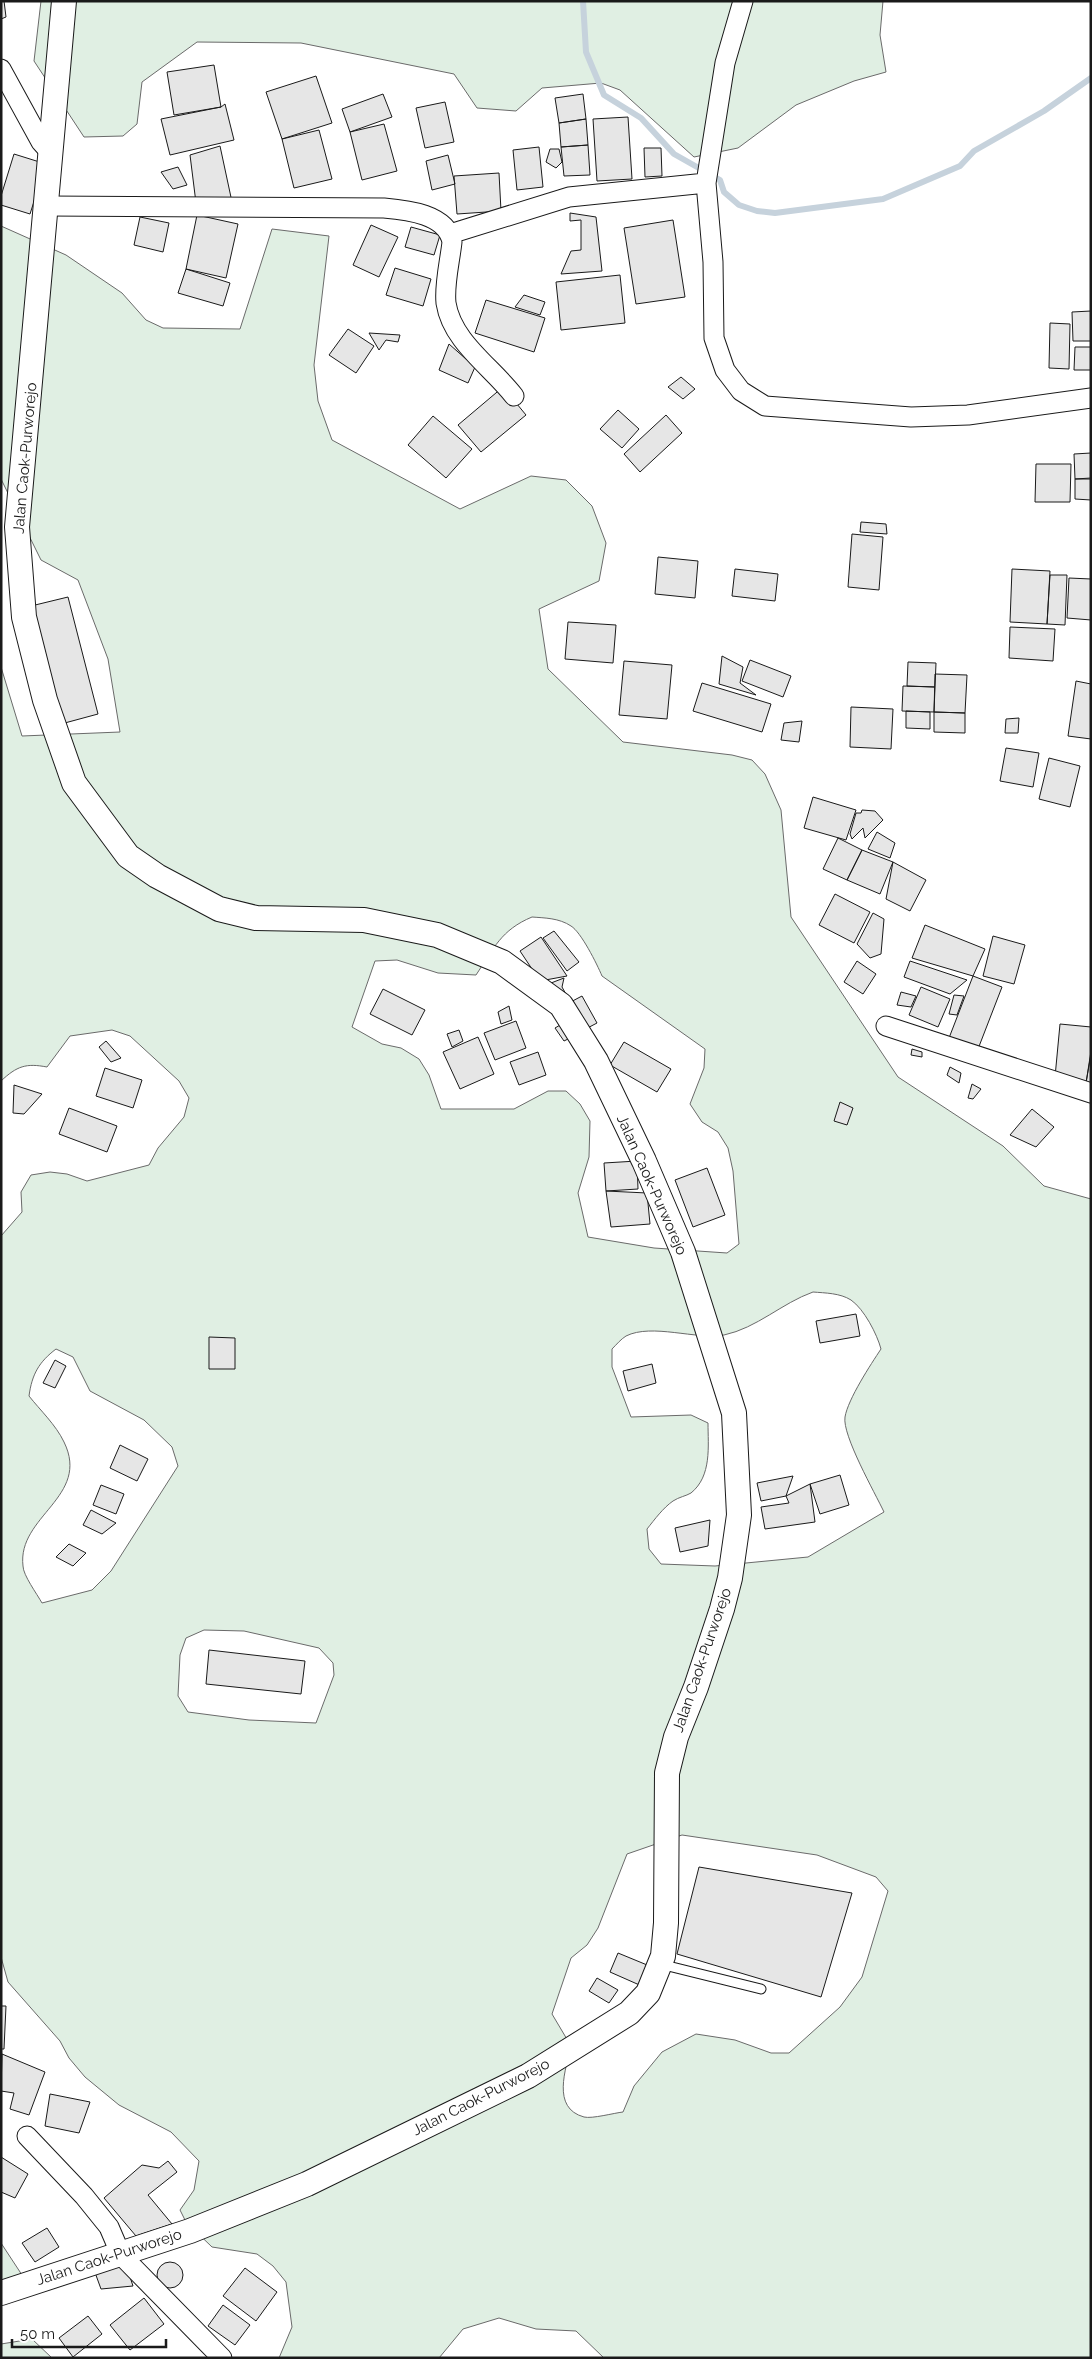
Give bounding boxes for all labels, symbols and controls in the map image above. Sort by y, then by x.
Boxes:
street label: Jalan Caok-Purworejo [9,382,41,534]
street label: Jalan Caok-Purworejo [613,1112,691,1258]
street label: Jalan Caok-Purworejo [669,1585,735,1735]
street label: Jalan Caok-Purworejo [409,2055,553,2139]
street label: Jalan Caok-Purworejo [34,2225,184,2289]
scale bar [12,2316,166,2348]
text: 50 m [20,2325,55,2343]

